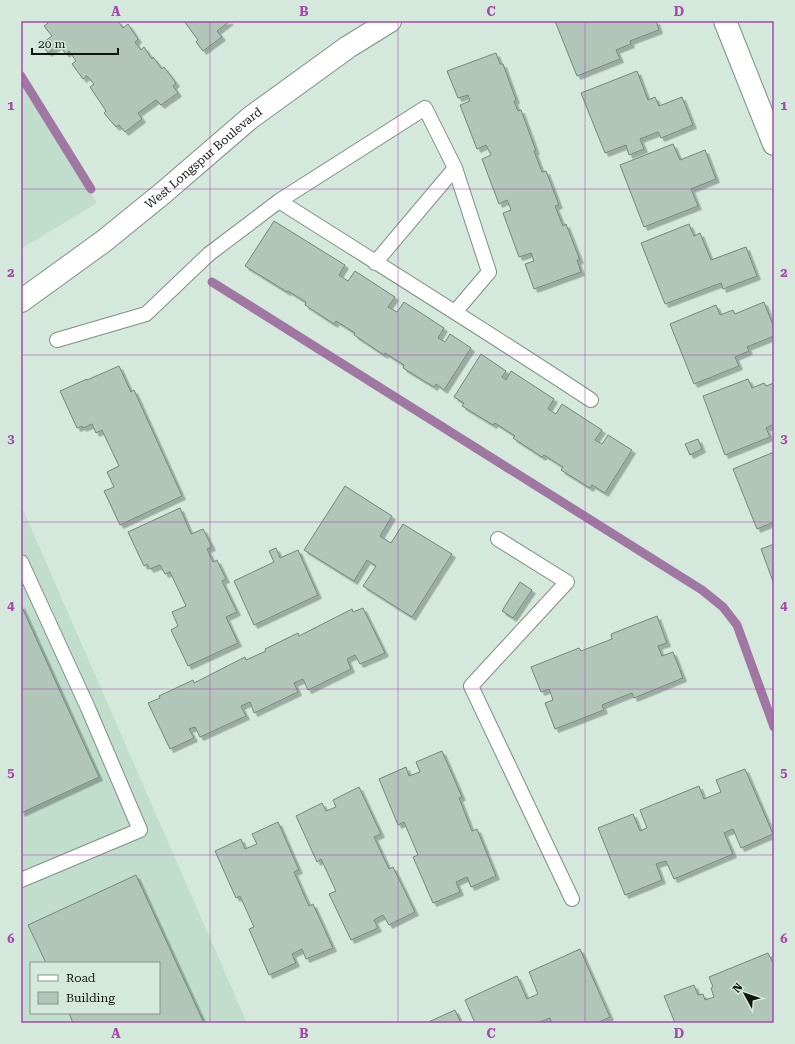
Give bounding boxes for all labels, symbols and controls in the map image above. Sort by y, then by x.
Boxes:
text: A [111,4,121,19]
text: B [299,4,309,19]
text: C [486,4,496,19]
text: D [674,4,684,19]
scale bar [32,30,118,56]
text: 20 m [38,37,65,51]
text: 1 [7,98,15,113]
text: 1 [780,98,788,113]
street label: West Longspur Boulevard [142,104,265,212]
text: 2 [7,265,15,280]
text: 2 [780,265,788,280]
text: 3 [7,431,15,446]
text: 3 [780,431,788,446]
text: 4 [7,598,15,613]
text: 4 [780,598,788,613]
text: 5 [7,765,15,780]
text: 5 [780,765,788,780]
text: 6 [7,931,15,946]
text: 6 [780,931,788,946]
legend [30,962,160,1014]
text: Road [66,971,96,985]
north arrow [725,974,765,1014]
text: N [730,980,746,995]
text: Building [66,991,115,1005]
text: A [111,1026,121,1041]
text: B [299,1026,309,1041]
text: C [486,1026,496,1041]
text: D [674,1026,684,1041]

